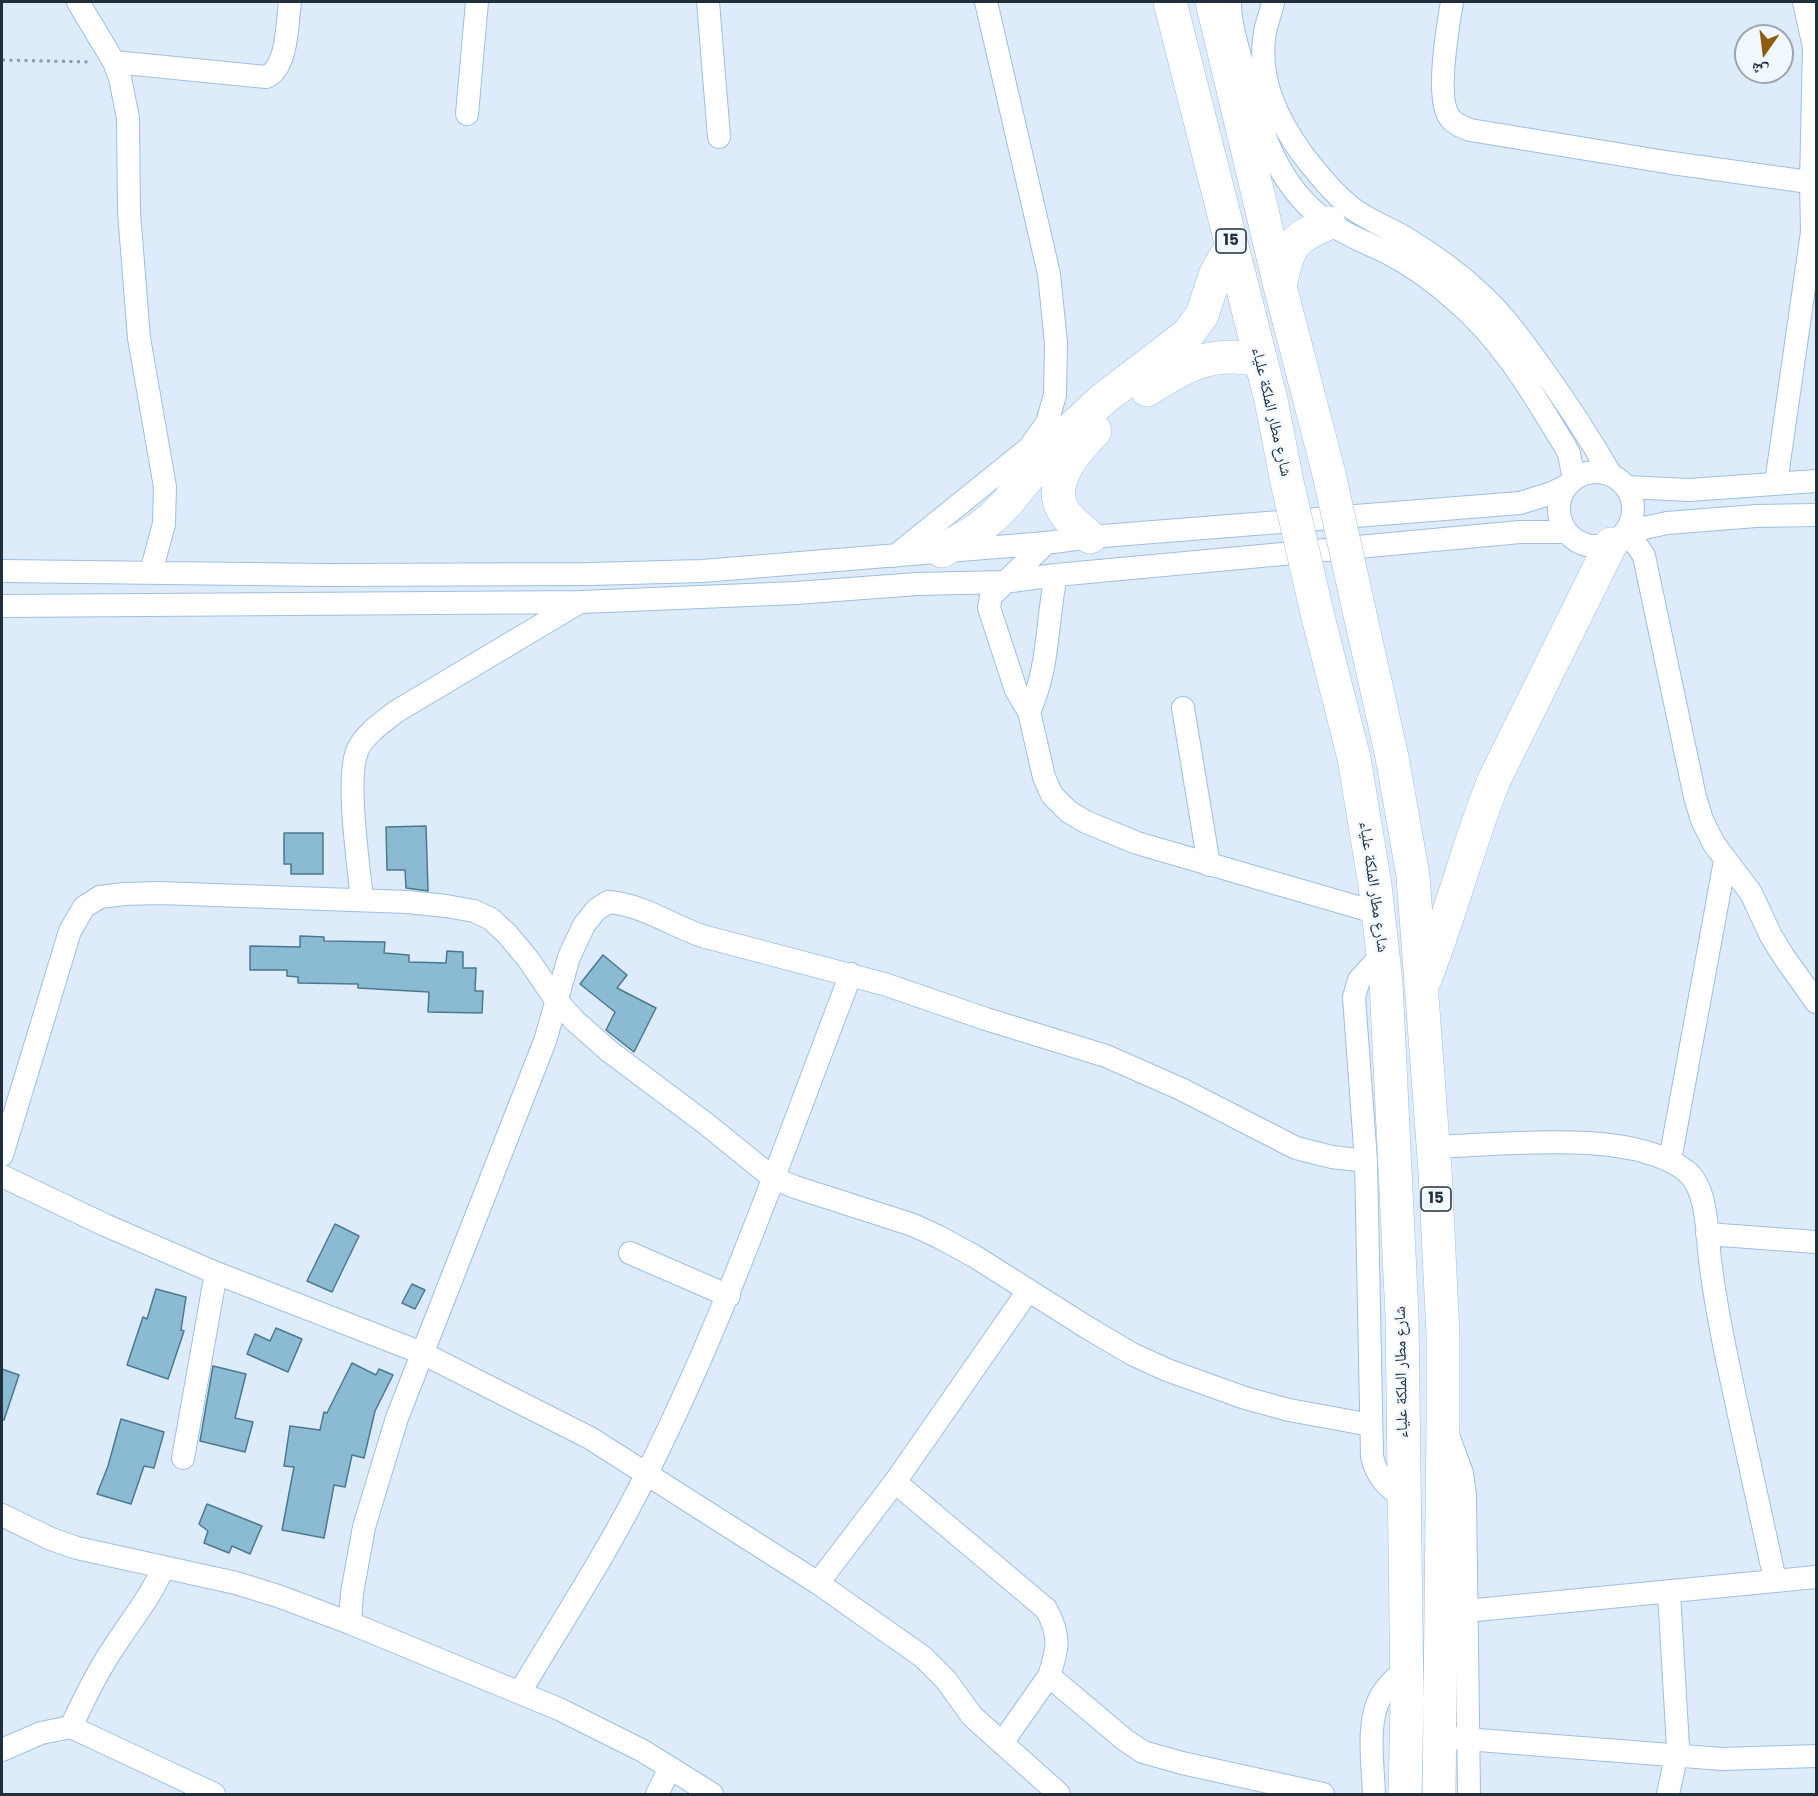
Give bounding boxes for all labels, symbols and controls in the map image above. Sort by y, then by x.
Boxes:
north arrow [1734,24,1794,84]
text: ش [1749,57,1771,83]
road number: 15 [1216,229,1246,253]
street label: شارع مطار الملكة علياء [1247,346,1295,478]
street label: شارع مطار الملكة علياء [1354,820,1392,954]
road number: 15 [1421,1187,1451,1211]
street label: شارع مطار الملكة علياء [1391,1306,1413,1438]

